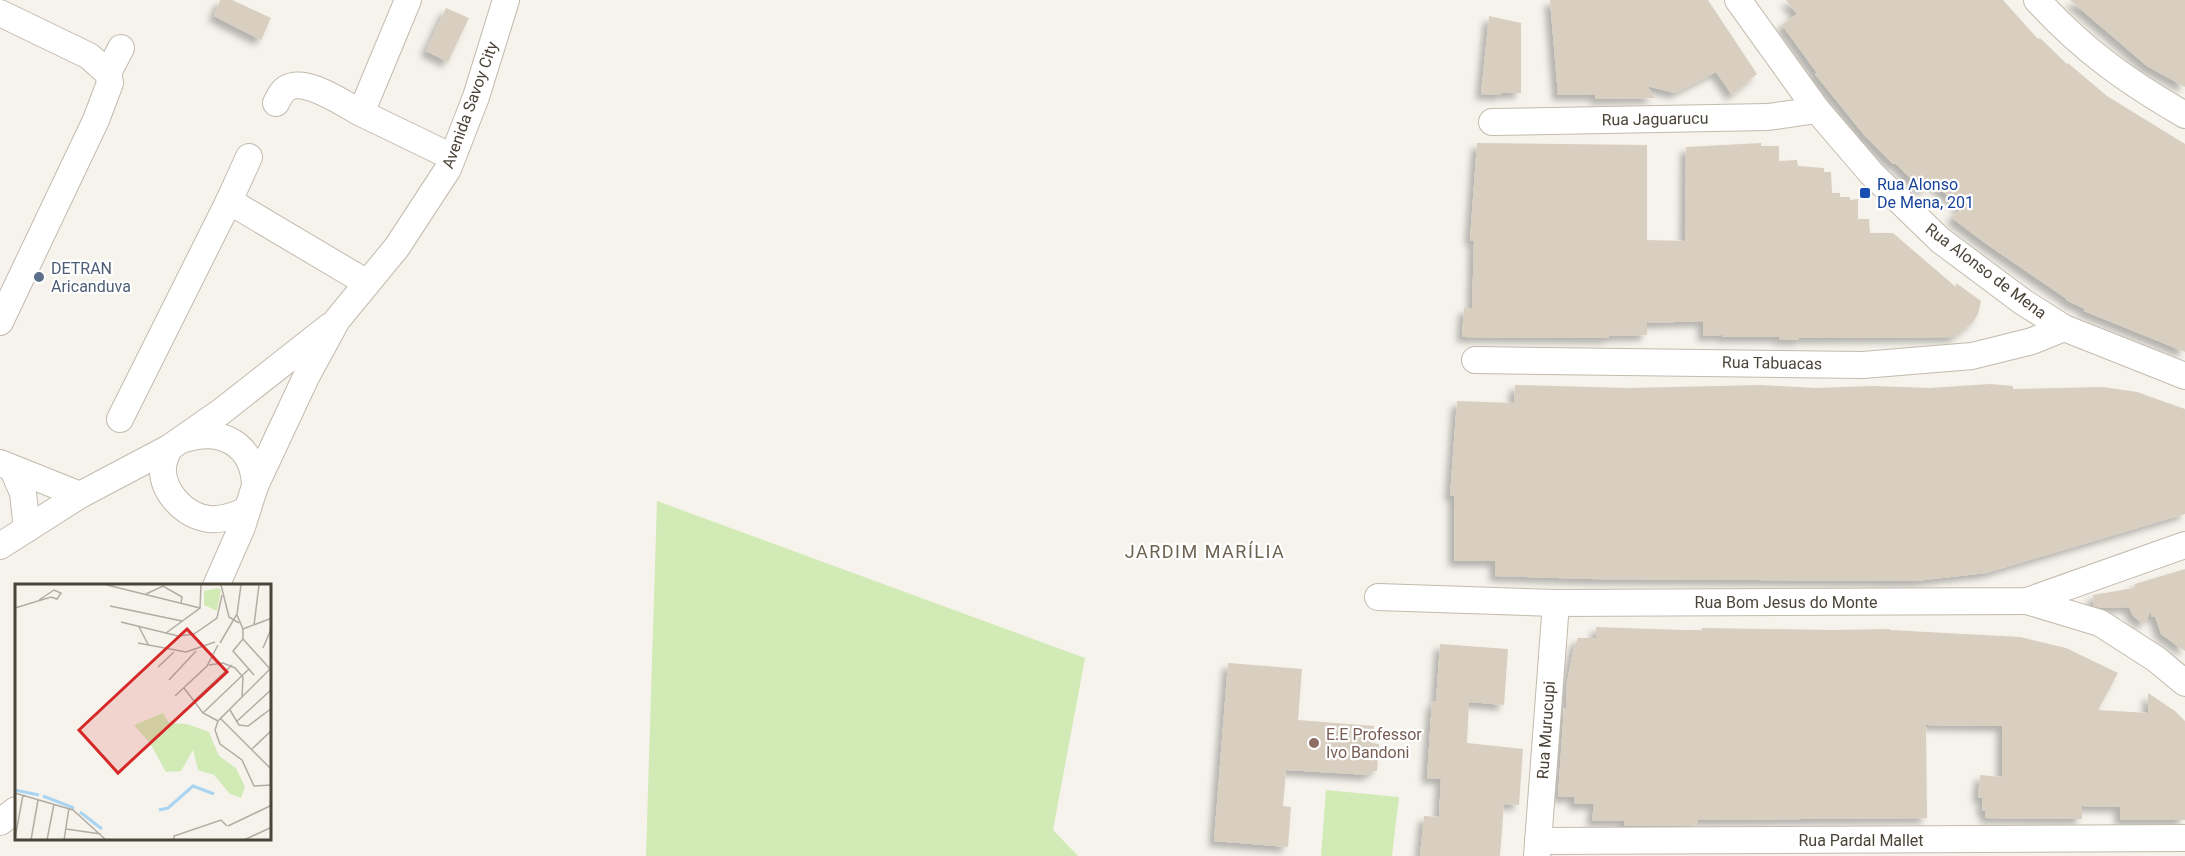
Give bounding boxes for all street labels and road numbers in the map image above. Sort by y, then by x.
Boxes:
street label: Avenida Savoy City [438,38,502,171]
street label: Rua Jaguarucu [1601,109,1709,129]
street label: Rua Alonso de Mena [1922,219,2050,323]
street label: Rua Tabuacas [1722,353,1822,373]
street label: Rua Bom Jesus do Monte [1695,593,1877,612]
street label: Rua Murucupi [1533,680,1559,780]
street label: Rua Pardal Mallet [1798,831,1924,850]

